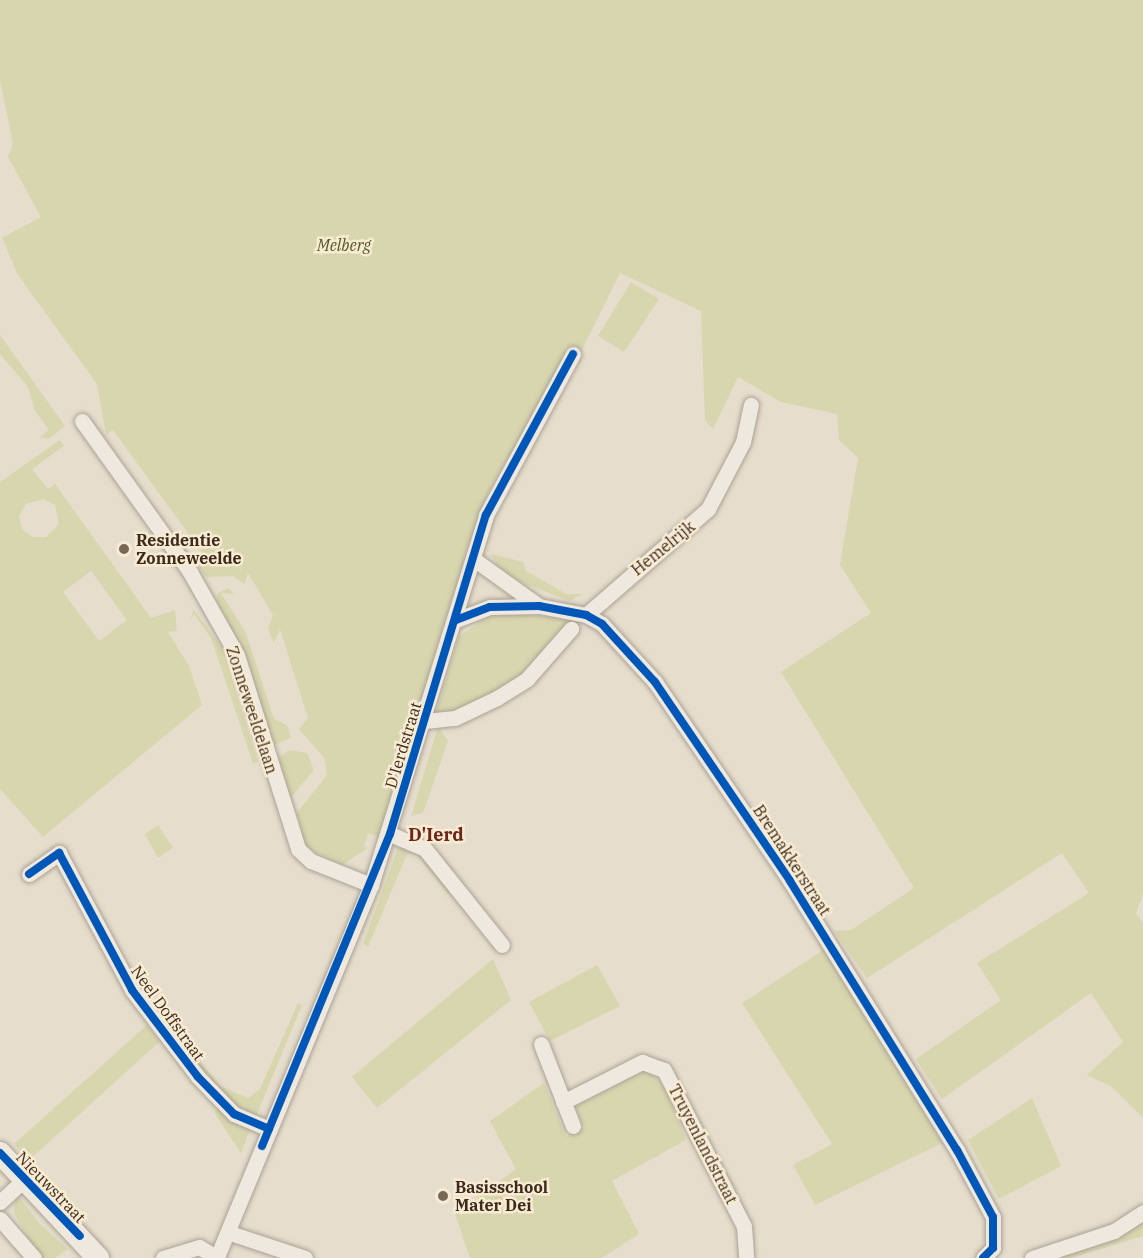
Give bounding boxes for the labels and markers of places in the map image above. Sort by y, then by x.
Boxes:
place label: Residentie Zonneweelde [136,530,242,568]
marker: Residentie Zonneweelde [117,542,131,556]
place label: Basisschool Mater Dei [455,1177,548,1215]
marker: Basisschool Mater Dei [436,1189,450,1203]

